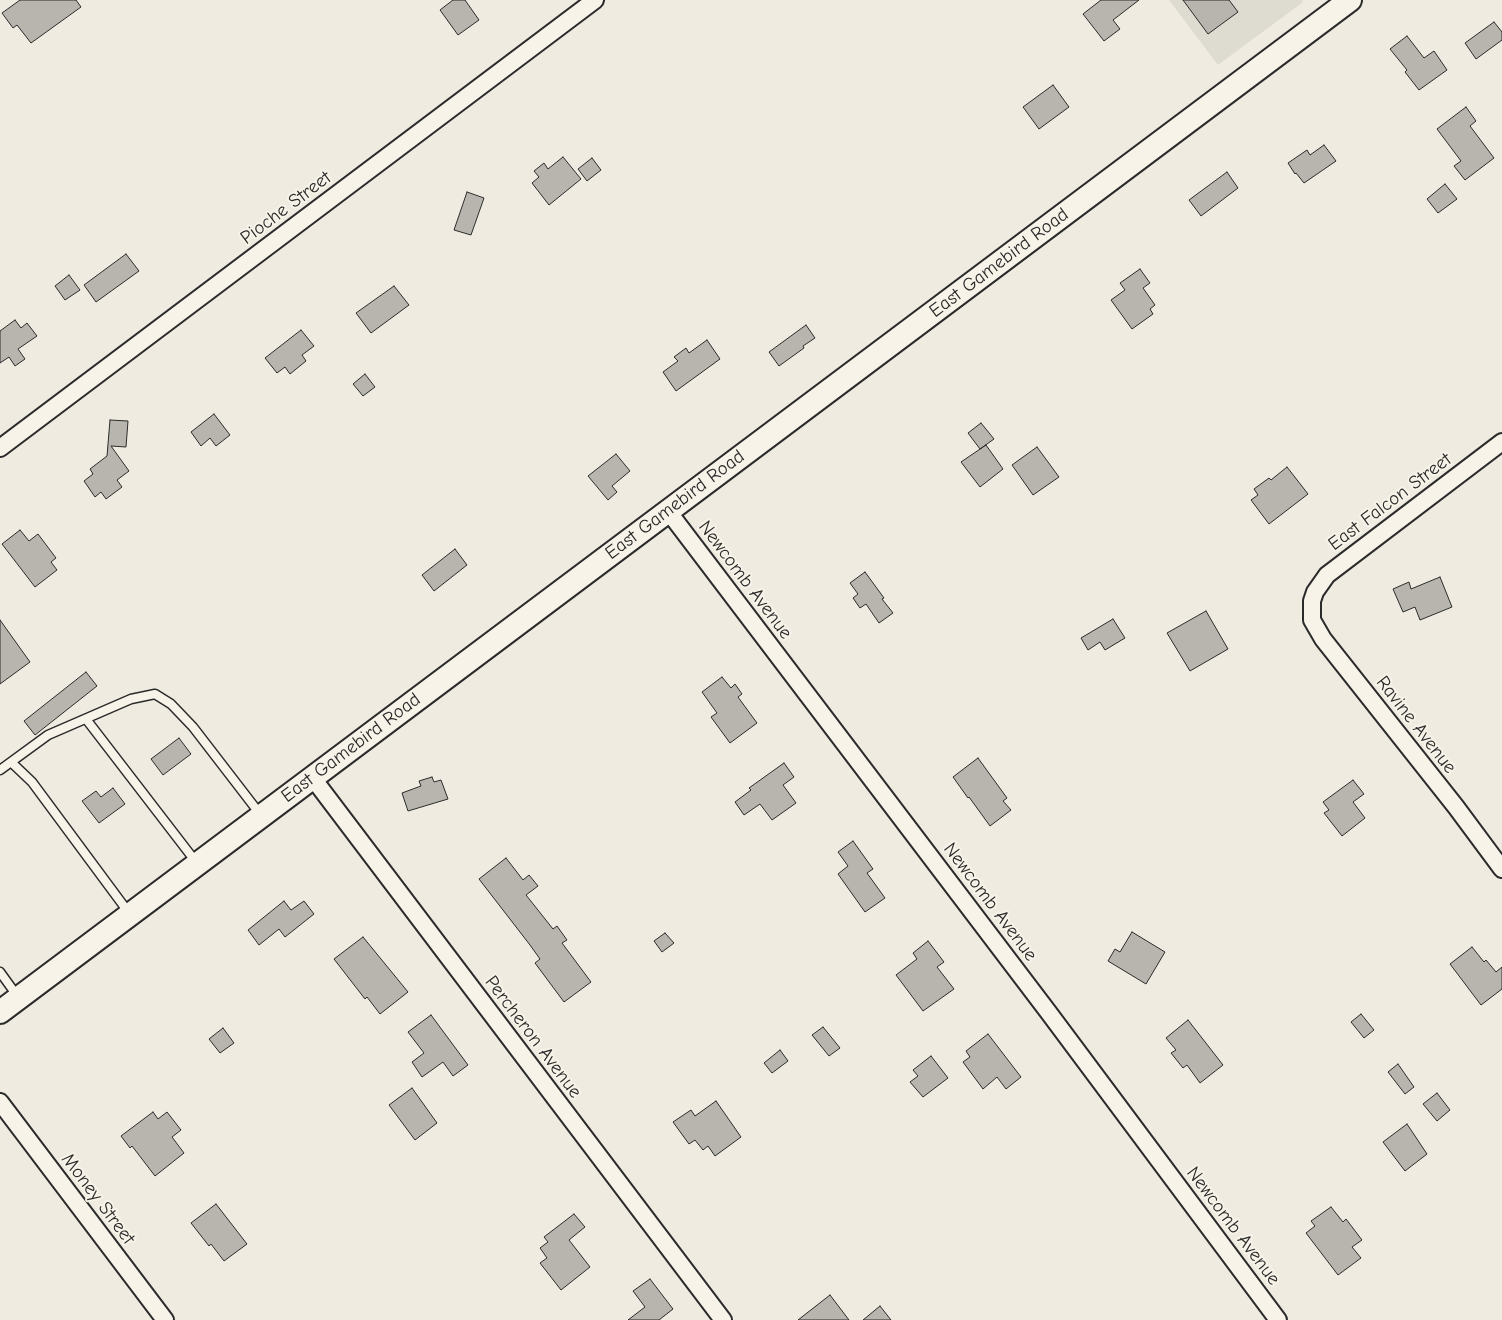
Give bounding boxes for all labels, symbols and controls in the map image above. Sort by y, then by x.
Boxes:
street label: Pioche Street [236,166,336,250]
street label: East Gamebird Road [925,203,1073,323]
street label: East Gamebird Road [601,445,749,565]
street label: East Falcon Street [1324,448,1456,556]
street label: Newcomb Avenue [693,516,797,644]
street label: Ravine Avenue [1371,672,1461,778]
street label: East Gamebird Road [277,688,425,808]
street label: Newcomb Avenue [938,838,1042,966]
street label: Percheron Avenue [480,971,586,1103]
street label: Money Street [56,1149,140,1249]
street label: Newcomb Avenue [1181,1162,1285,1290]

